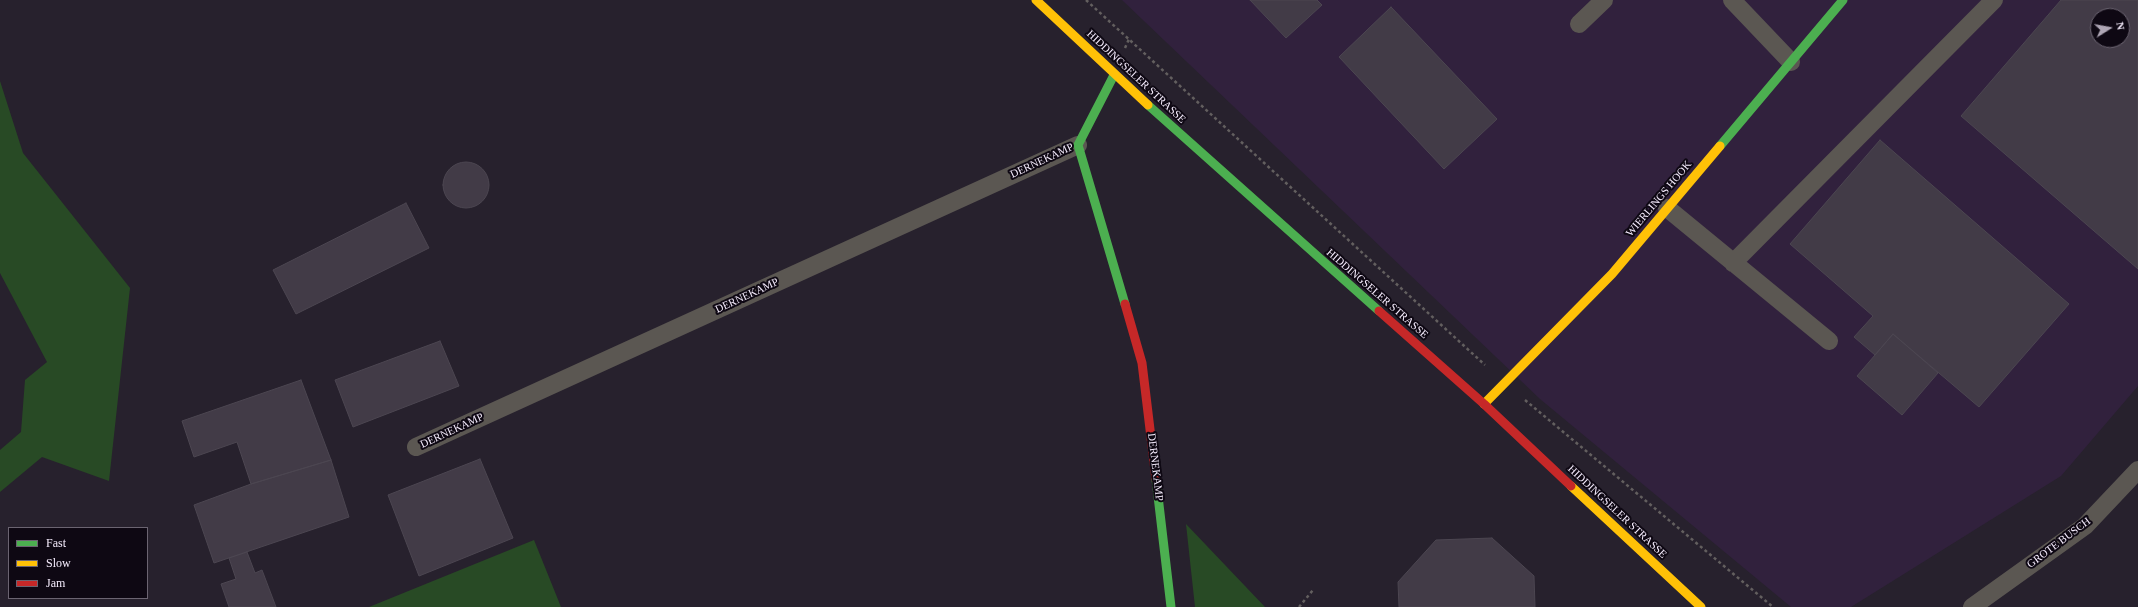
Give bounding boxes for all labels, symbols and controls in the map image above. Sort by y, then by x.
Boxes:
north arrow [2090,8,2130,48]
text: N [2114,21,2127,31]
street label: HIDDINGSELER STRASSE [1084,28,1188,126]
street label: DERNEKAMP [1008,141,1076,181]
street label: WIERLINGS HOOK [1623,158,1695,240]
street label: HIDDINGSELER STRASSE [1323,246,1431,342]
street label: DERNEKAMP [713,276,781,316]
street label: DERNEKAMP [418,411,486,451]
street label: DERNEKAMP [1144,432,1166,502]
street label: HIDDINGSELER STRASSE [1565,463,1669,561]
street label: GROTE BUSCH [2025,515,2093,571]
legend [8,527,148,599]
text: Fast [46,536,66,550]
text: Slow [46,556,71,570]
text: Jam [46,576,65,590]

